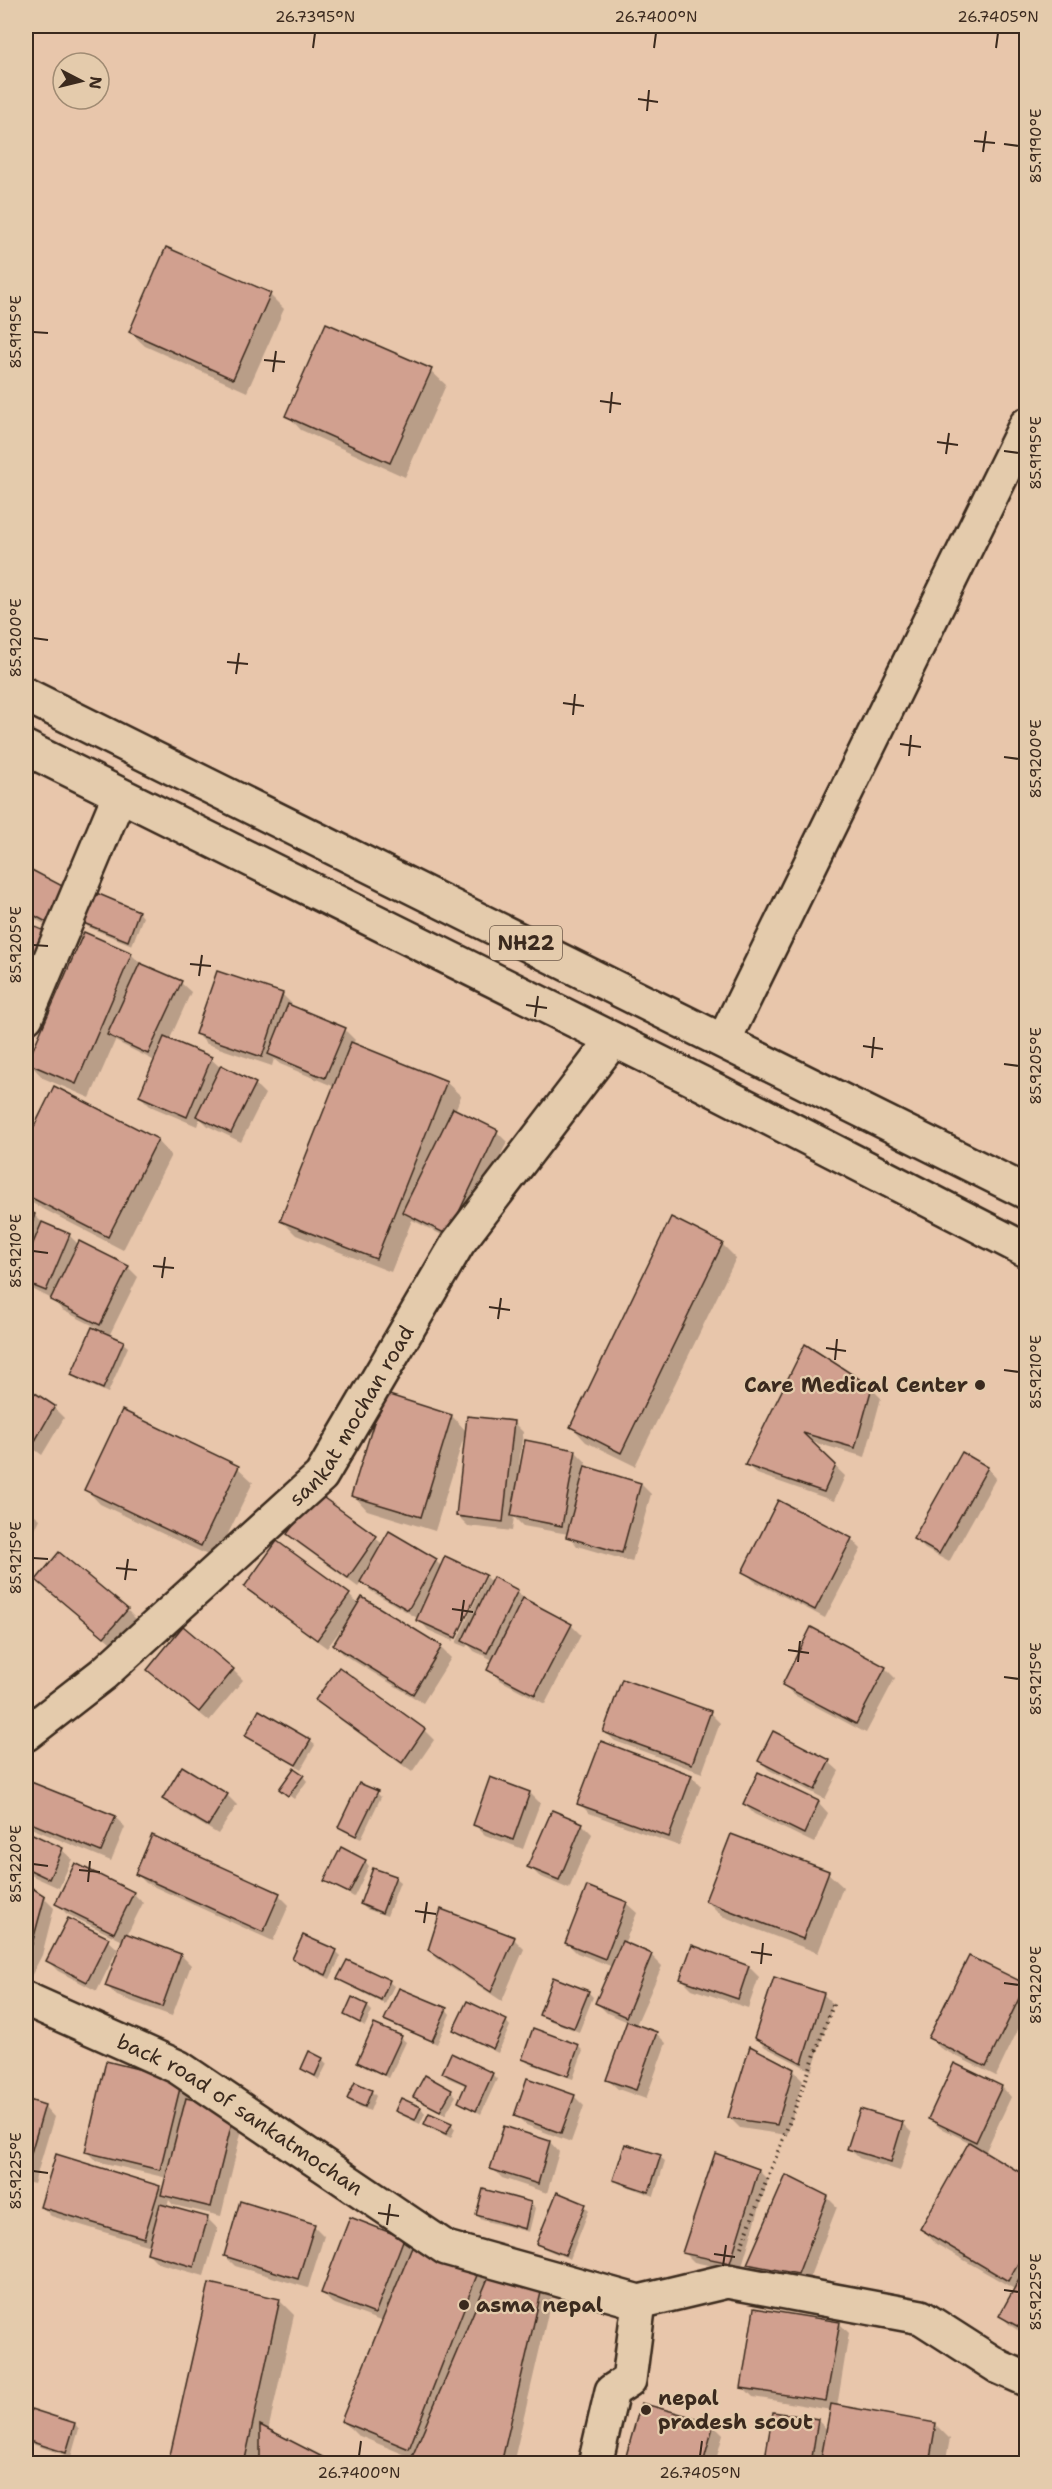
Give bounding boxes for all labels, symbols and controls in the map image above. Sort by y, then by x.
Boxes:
text: 26.7395°N [275,7,355,27]
text: 26.7400°N [615,7,697,27]
text: 26.7405°N [957,7,1039,27]
north arrow [51,51,111,111]
text: N [84,75,107,90]
text: 85.9190°E [1026,109,1046,183]
text: 85.9195°E [6,295,26,369]
text: 85.9195°E [1026,416,1046,490]
text: 85.9200°E [6,598,26,678]
text: 85.9200°E [1026,719,1046,799]
text: 85.9205°E [6,906,26,984]
road number: NH22 [490,926,562,960]
text: 85.9205°E [1026,1027,1046,1105]
text: 85.9210°E [6,1214,26,1288]
street label: sankat mochan road [283,1320,420,1512]
text: 85.9210°E [1026,1335,1046,1409]
place label: Care Medical Center [744,1371,968,1399]
marker: Care Medical Center [973,1378,987,1392]
text: 85.9215°E [6,1521,26,1595]
text: 85.9215°E [1026,1642,1046,1716]
text: 85.9220°E [6,1825,26,1903]
text: 85.9220°E [1026,1946,1046,2024]
street label: back road of sankatmochan [113,2028,369,2202]
text: 85.9225°E [6,2132,26,2210]
text: 85.9225°E [1026,2253,1046,2331]
place label: asma nepal [476,2291,603,2319]
marker: asma nepal [457,2298,471,2312]
place label: nepal pradesh scout [658,2384,813,2436]
marker: nepal pradesh scout [639,2403,653,2417]
text: 26.7400°N [318,2463,400,2483]
text: 26.7405°N [659,2463,741,2483]

